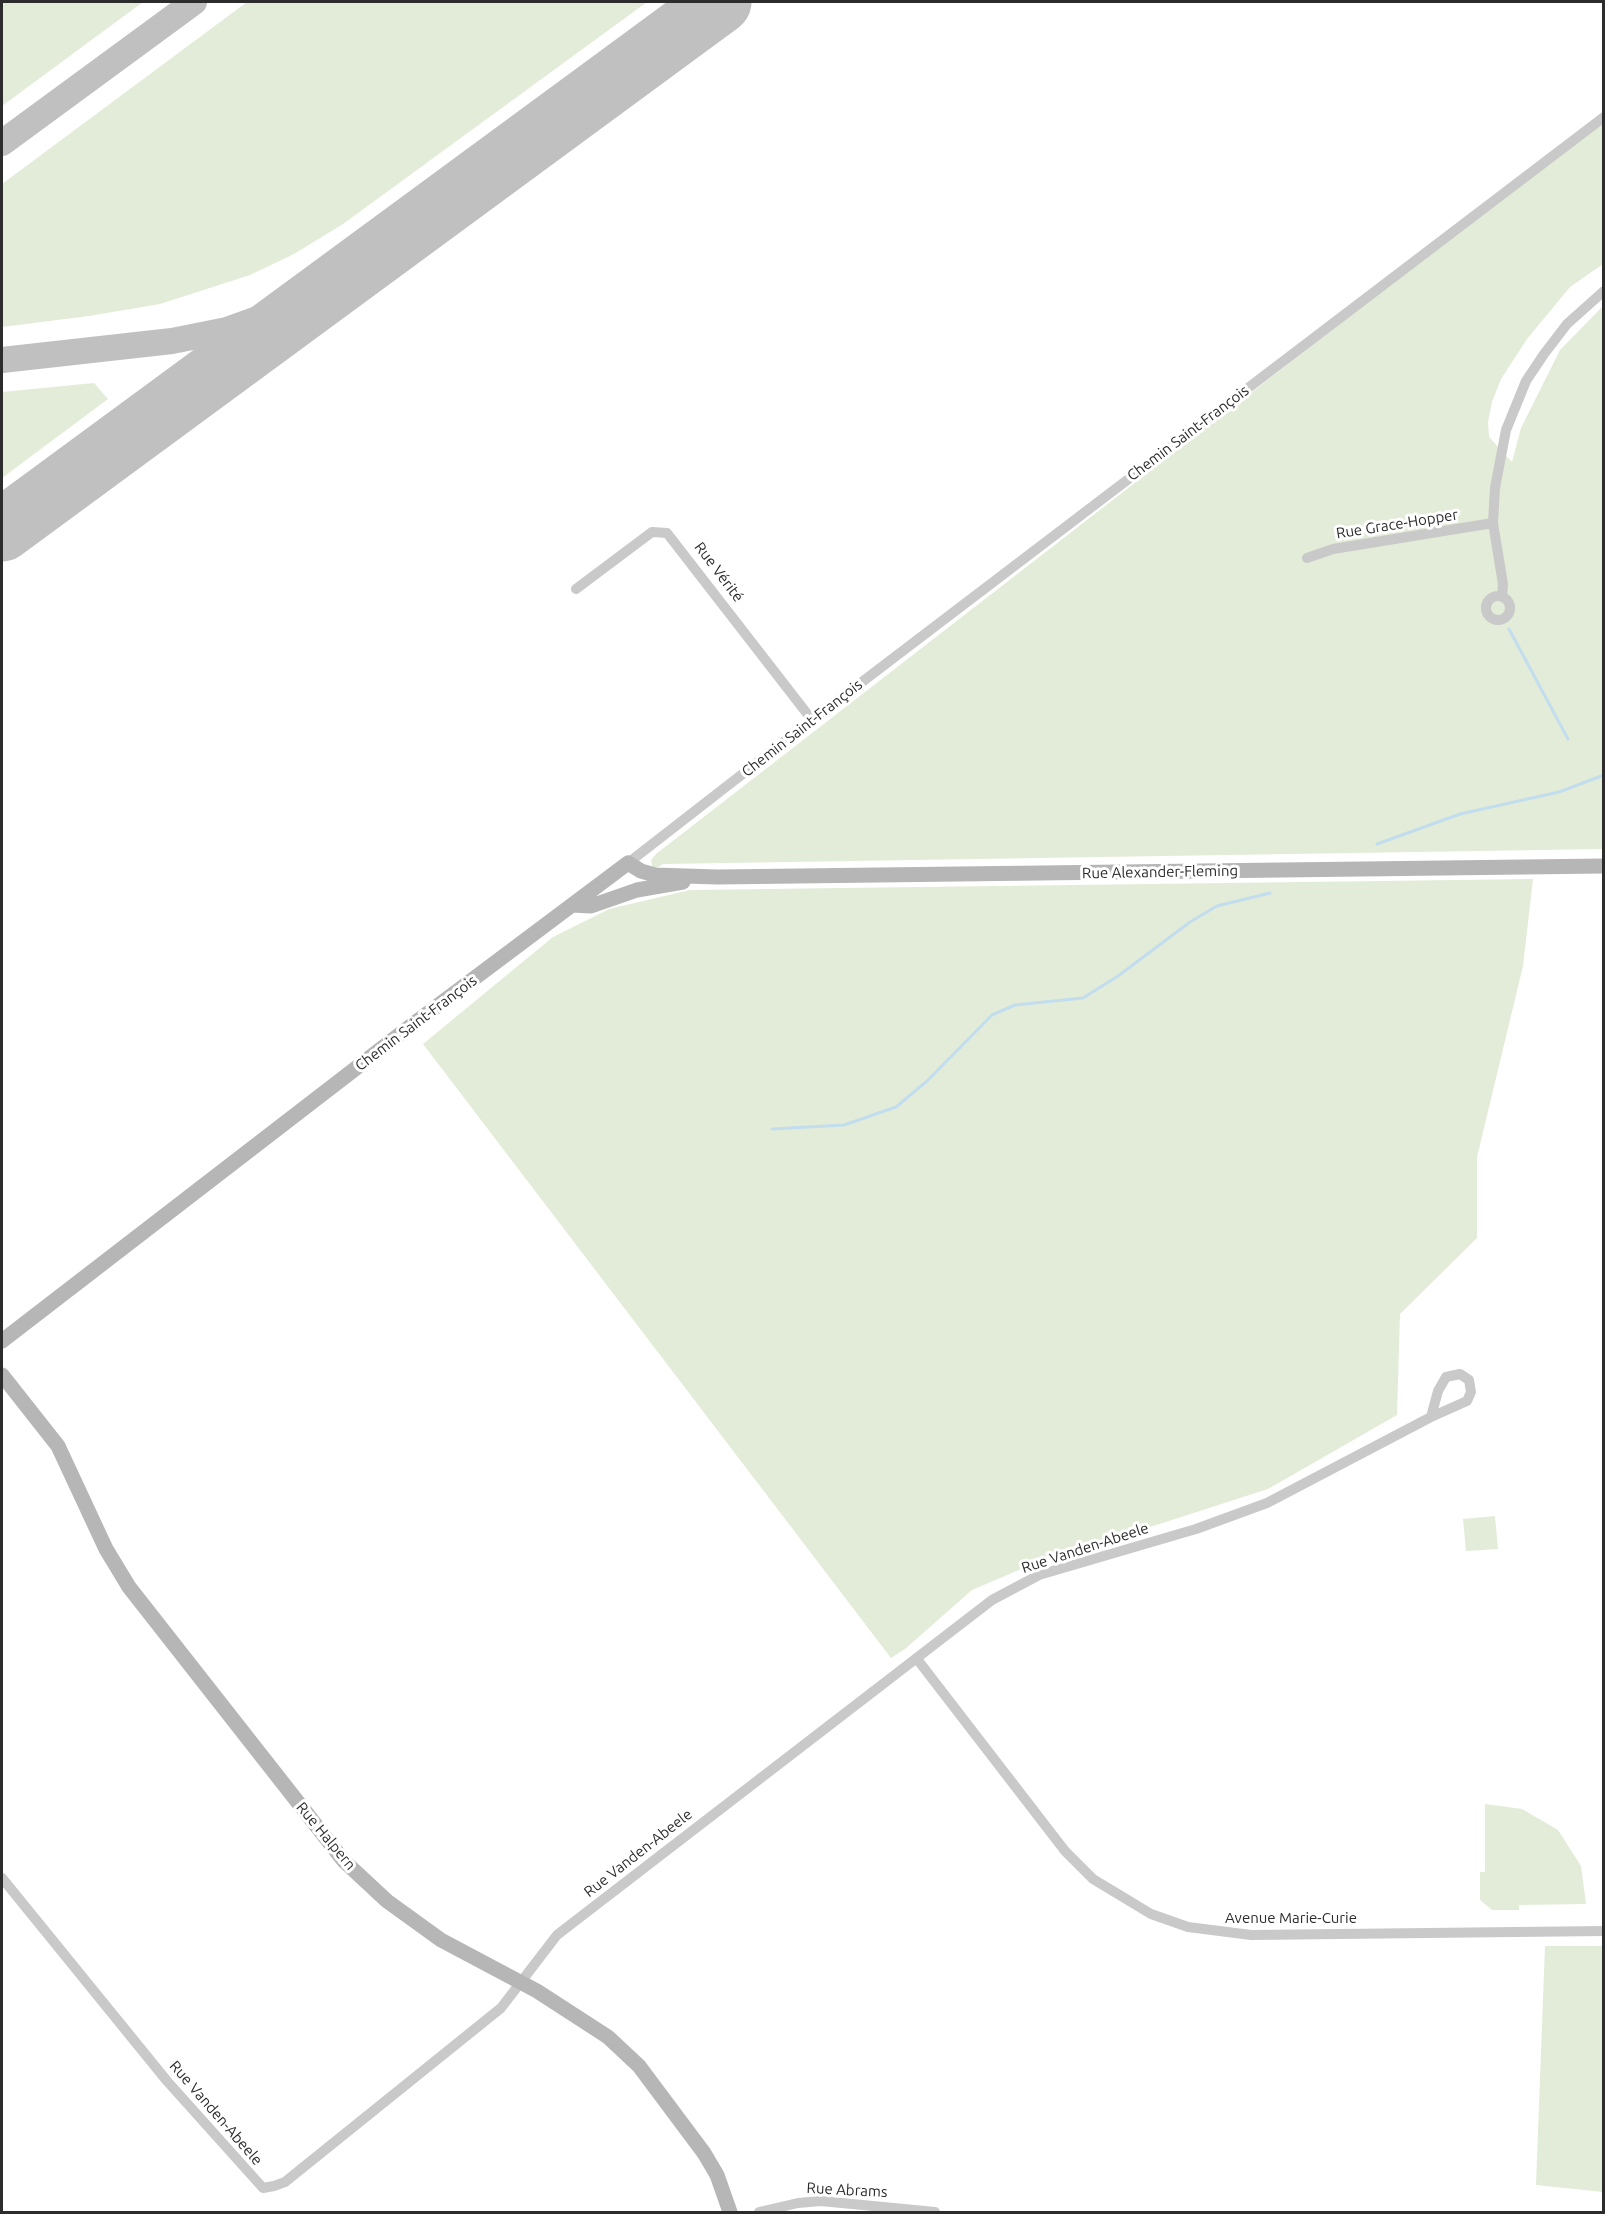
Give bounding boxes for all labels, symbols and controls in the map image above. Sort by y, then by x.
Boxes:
street label: Chemin Saint-François [1124,381,1252,485]
street label: Rue Grace-Hopper [1335,505,1459,543]
street label: Rue Vérité [691,538,747,606]
street label: Chemin Saint-François [738,675,866,781]
street label: Rue Alexander-Fleming [1082,862,1238,882]
street label: Chemin Saint-François [352,971,480,1075]
street label: Rue Vanden-Abeele [1019,1519,1151,1577]
street label: Rue Halpern [292,1798,360,1874]
street label: Rue Vanden-Abeele [580,1805,696,1901]
street label: Avenue Marie-Curie [1225,1909,1357,1927]
street label: Rue Vanden-Abeele [166,2057,266,2169]
street label: Rue Abrams [806,2179,888,2201]

